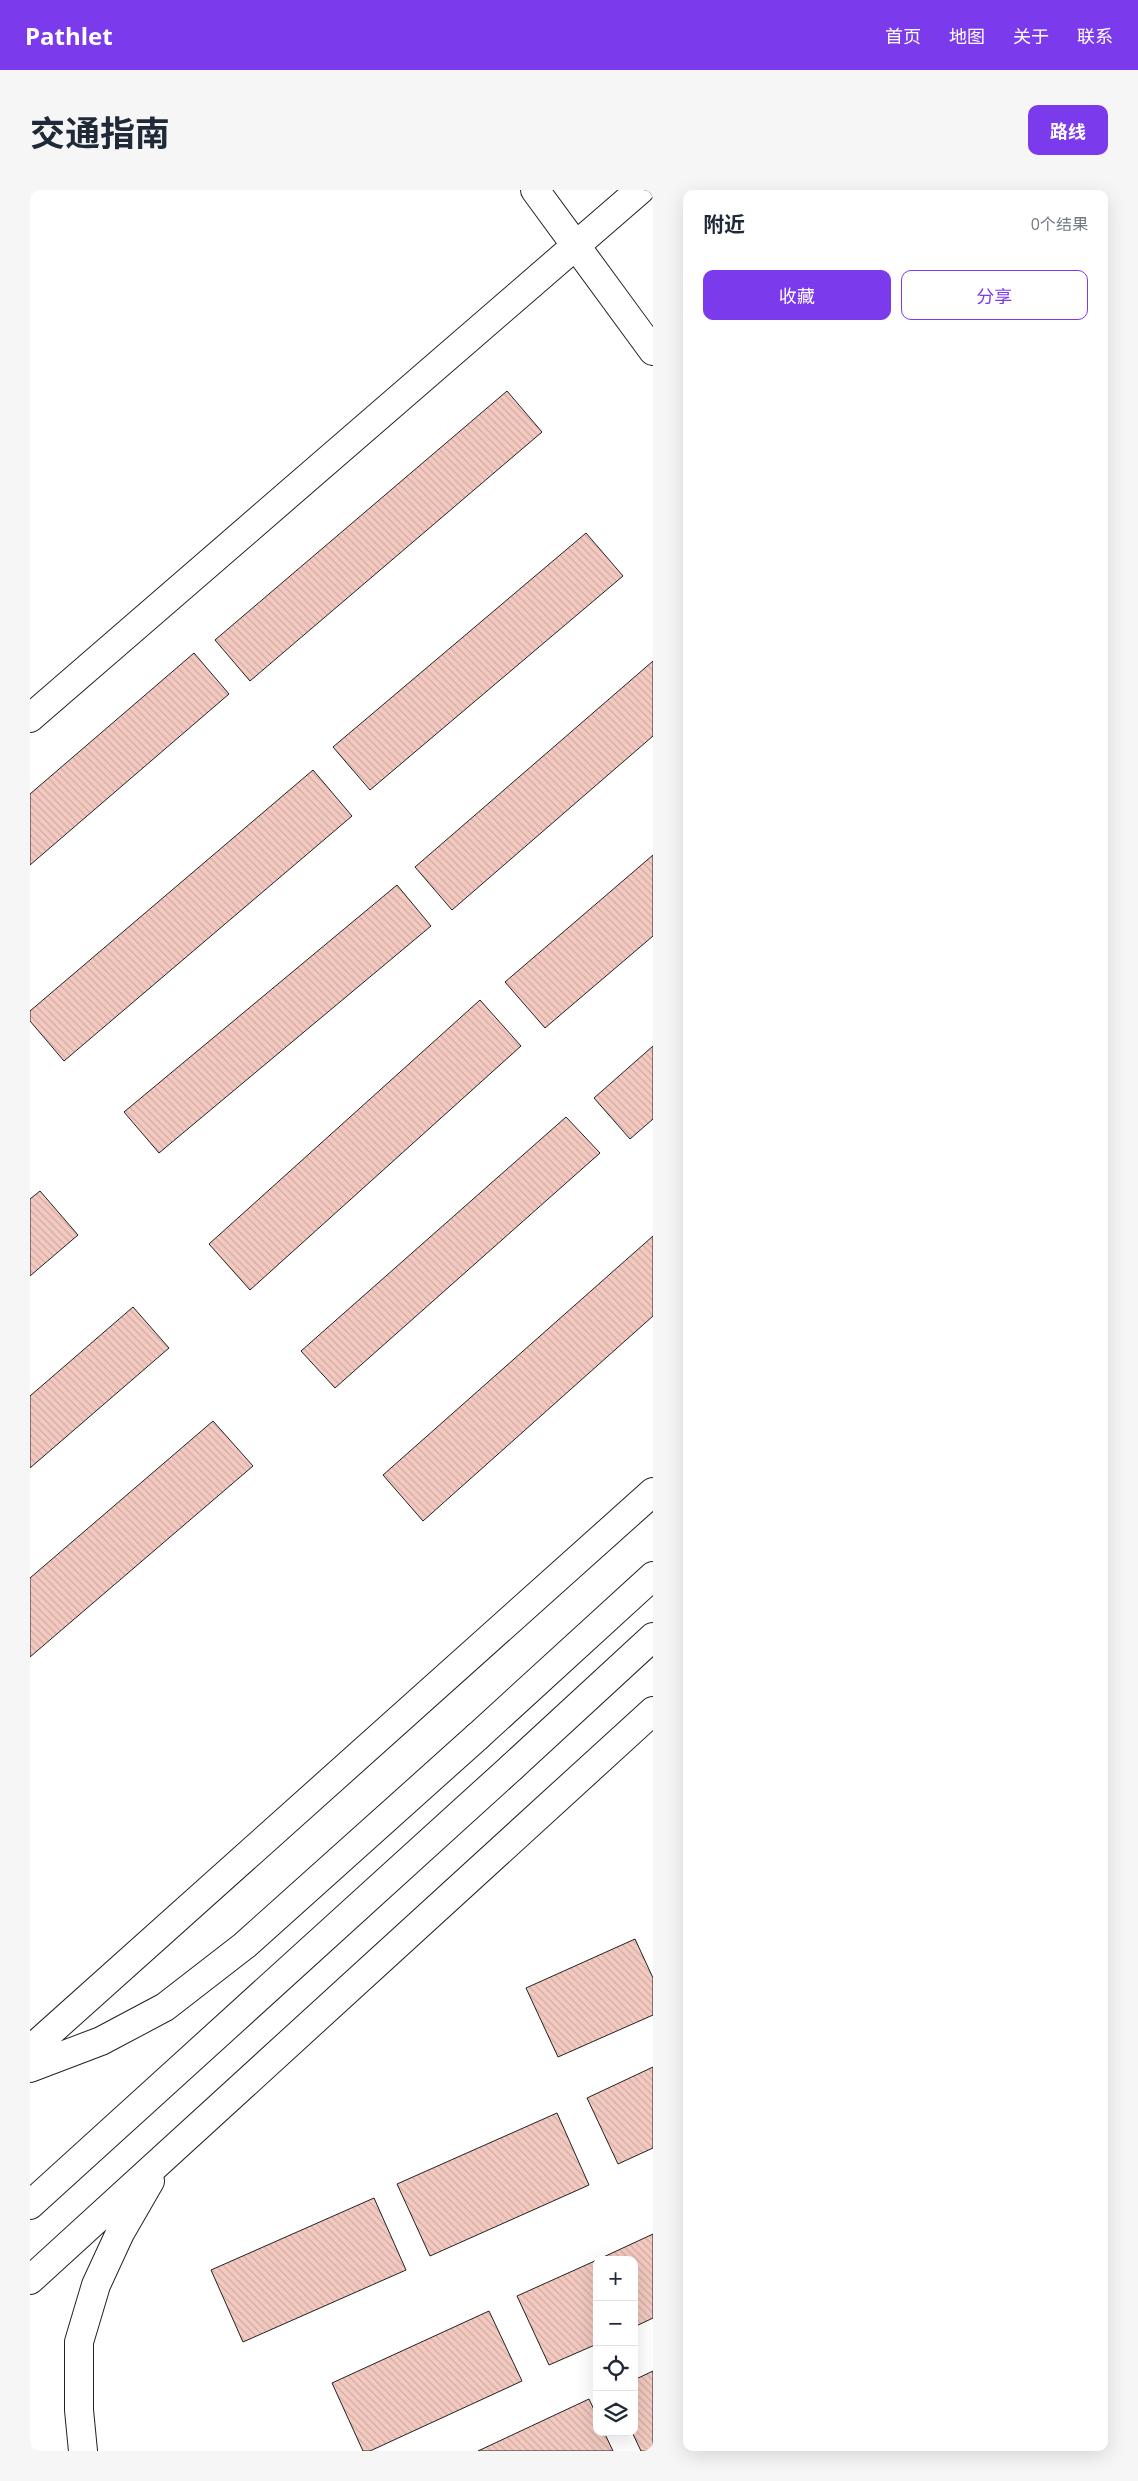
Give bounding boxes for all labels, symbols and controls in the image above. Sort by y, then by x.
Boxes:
text: Pathlet [25,19,113,52]
text: 首页 [885,24,921,48]
text: 地图 [949,24,985,48]
text: 关于 [1013,24,1049,48]
text: 联系 [1077,24,1113,48]
button: 路线 [1028,105,1108,155]
text: 交通指南 [30,109,170,156]
text: 附近 [703,210,745,238]
text: 0个结果 [1031,213,1088,235]
button: 收藏 [703,270,891,320]
button: 分享 [901,270,1088,320]
map controls [593,2256,638,2436]
button: + [593,2256,638,2301]
button: − [593,2301,638,2346]
button: locate [593,2346,638,2391]
button: layers [593,2391,638,2436]

